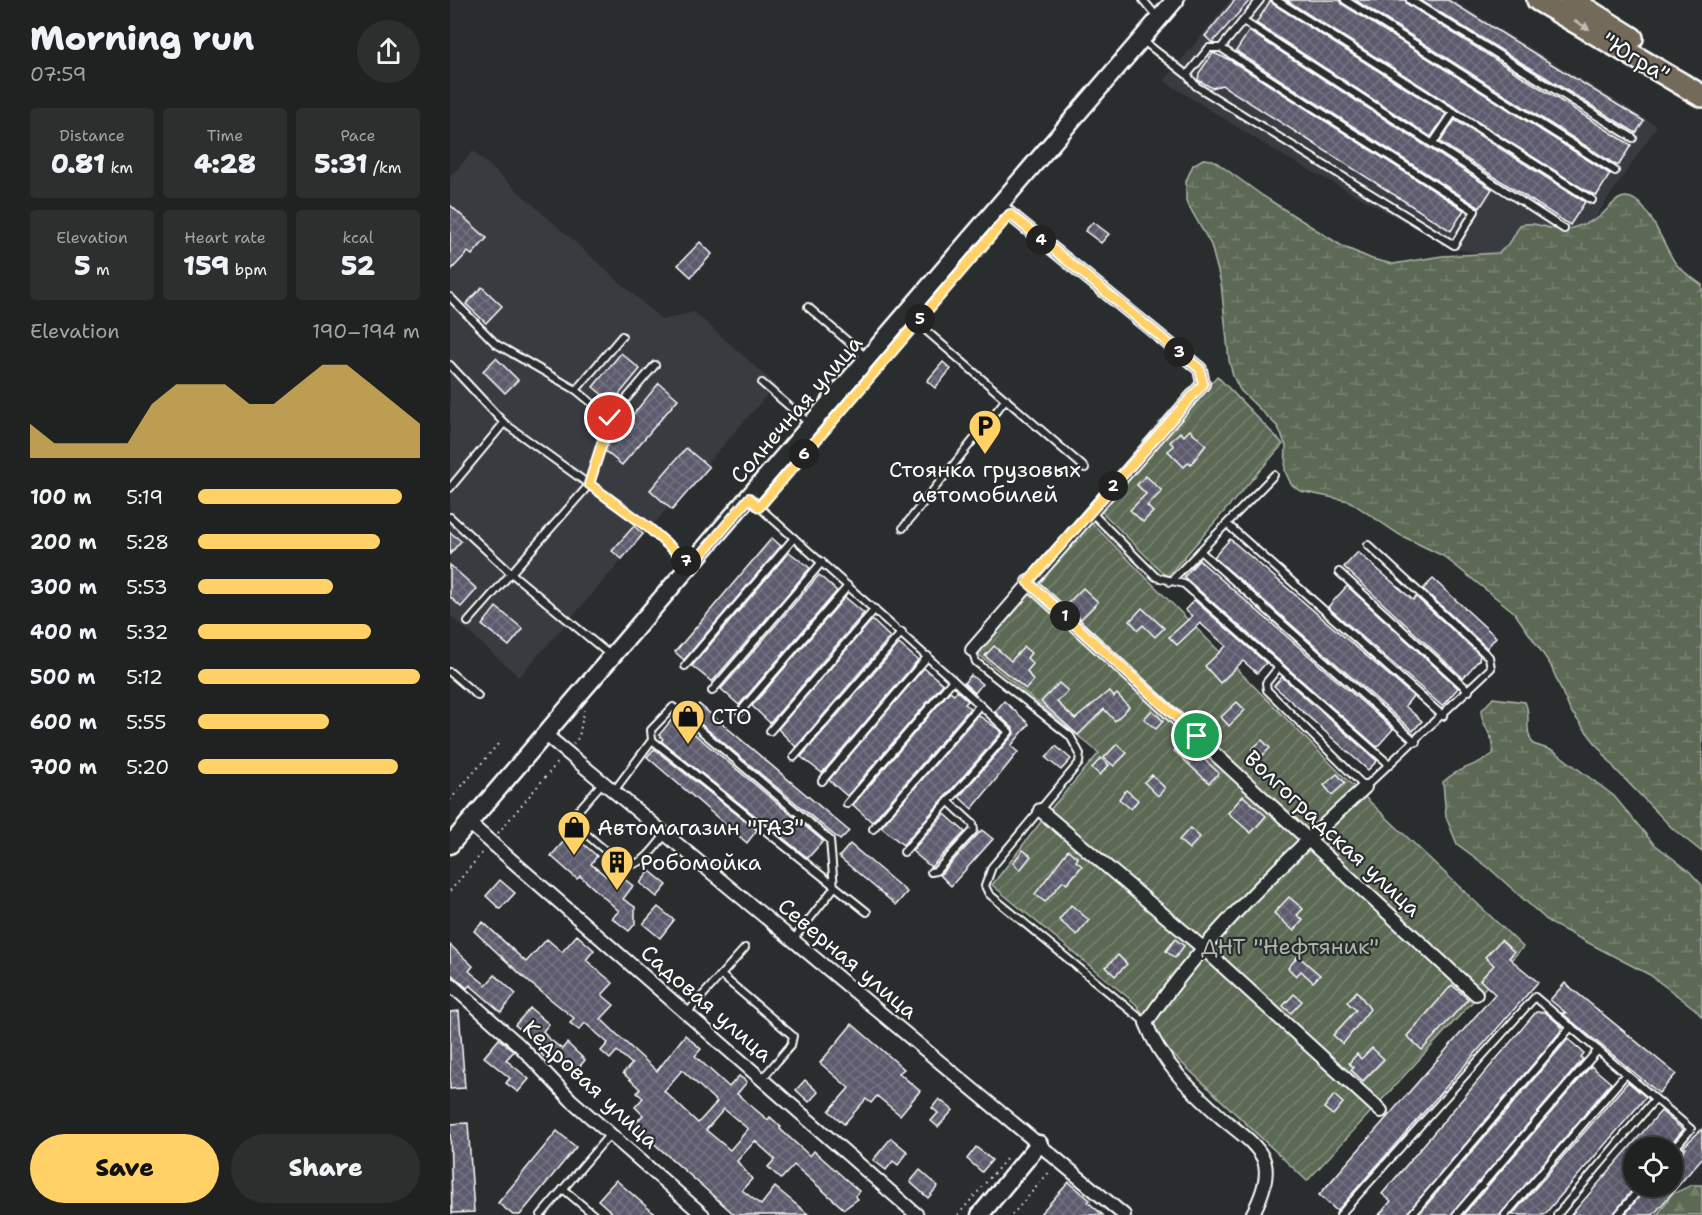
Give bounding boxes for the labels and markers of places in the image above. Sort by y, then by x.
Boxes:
pin: 4 [1026,225,1056,255]
pin: 5 [905,304,935,334]
pin: 3 [1164,337,1194,367]
pin [584,392,635,443]
parking icon: Стоянка грузовых автомобилей [967,408,1003,455]
pin: 6 [789,439,819,469]
place label: Стоянка грузовых автомобилей [889,455,1081,509]
pin: 2 [1098,471,1128,501]
pin: 7 [671,546,701,576]
pin: 1 [1050,601,1080,631]
shop icon: СТО [670,698,706,745]
place label: СТО [711,702,752,731]
pin [1171,710,1222,761]
shop icon: Автомагазин "ГАЗ" [556,809,592,856]
place label: Автомагазин "ГАЗ" [597,813,804,842]
building icon: Робомойка [599,844,635,891]
place label: Робомойка [640,848,762,877]

